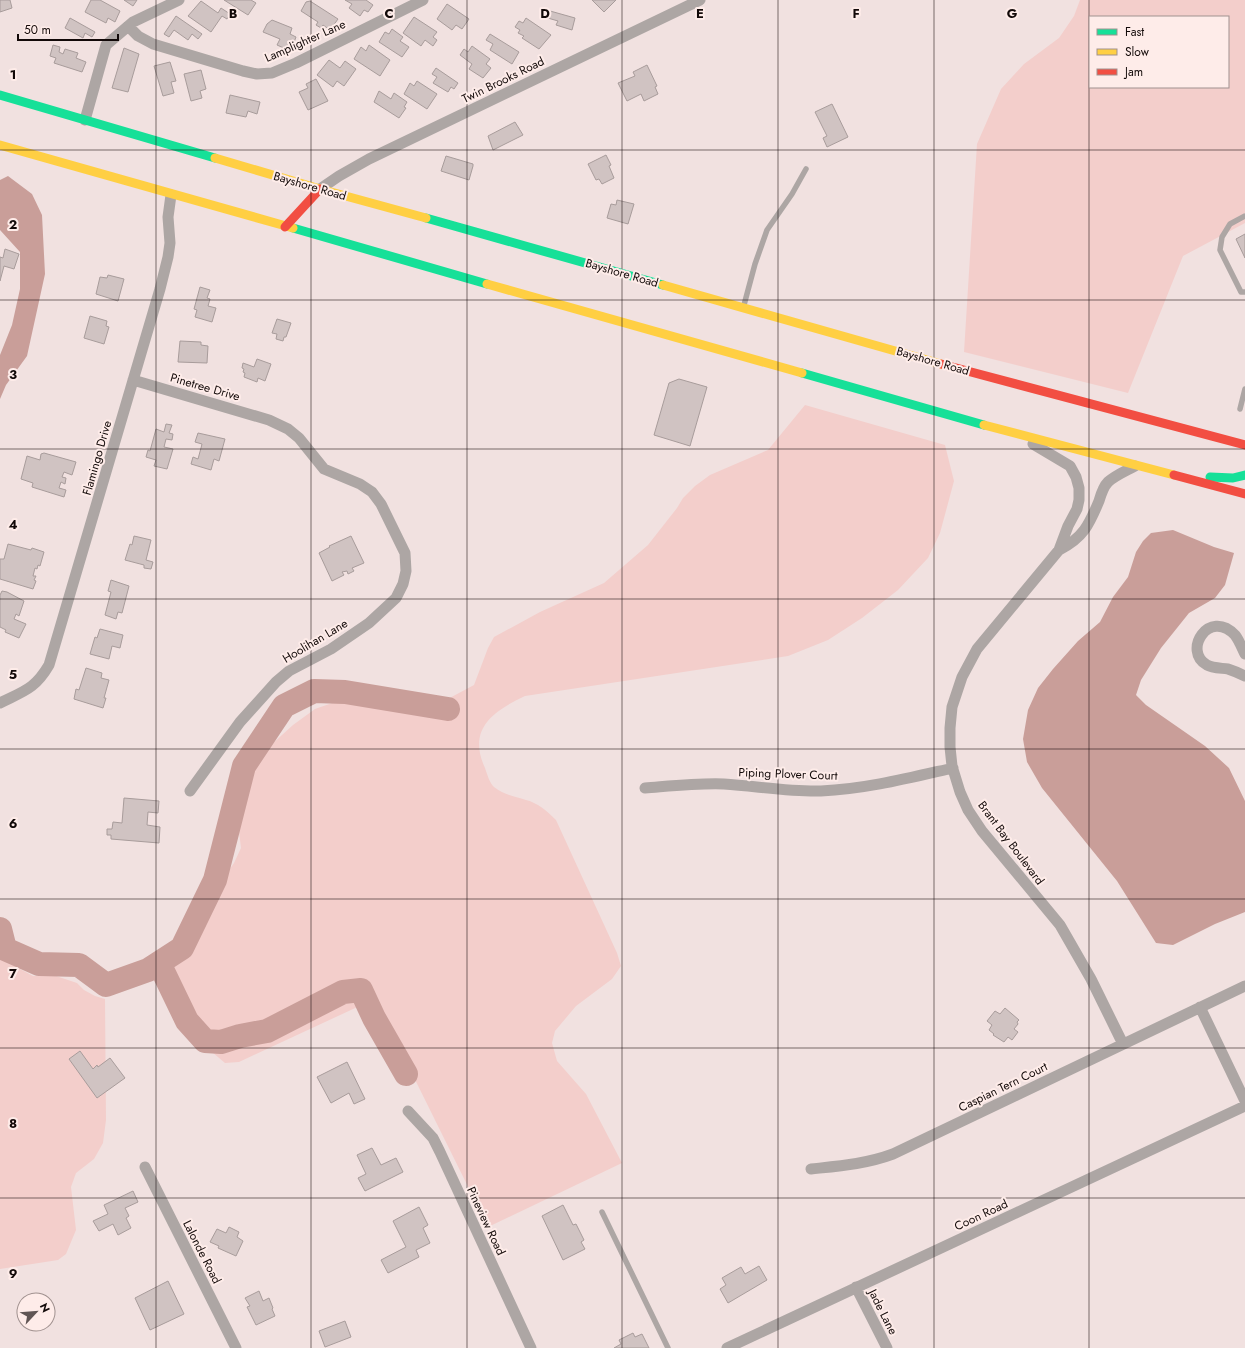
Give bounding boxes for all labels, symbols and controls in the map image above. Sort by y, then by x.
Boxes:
text: B [229,4,238,23]
text: C [384,4,394,23]
text: D [540,4,550,23]
text: E [696,4,704,23]
text: F [852,4,860,23]
text: G [1007,4,1018,23]
street label: Lamplighter Lane [262,15,348,67]
scale bar [18,16,118,42]
legend [1089,16,1229,88]
text: 50 m [24,21,51,39]
text: Fast [1125,23,1144,41]
text: Slow [1125,43,1150,61]
street label: Twin Brooks Road [459,52,547,108]
text: Jam [1123,63,1143,81]
text: 1 [10,65,16,84]
street label: Bayshore Road [271,167,349,205]
text: 2 [9,215,17,234]
street label: Bayshore Road [583,254,661,292]
street label: Bayshore Road [894,342,972,380]
text: 3 [9,365,17,384]
street label: Pinetree Drive [168,368,242,406]
street label: Flamingo Drive [78,419,116,497]
text: 4 [8,515,18,534]
street label: Hoolihan Lane [279,614,351,668]
text: 5 [9,665,17,684]
street label: Piping Plover Court [738,763,838,785]
street label: Brant Bay Boulevard [973,797,1049,889]
text: 6 [9,814,18,833]
text: 7 [9,964,17,983]
street label: Caspian Tern Court [955,1058,1051,1116]
text: 8 [9,1114,17,1133]
street label: Pineview Road [462,1184,510,1258]
street label: Coon Road [951,1195,1011,1235]
street label: Lalonde Road [178,1217,226,1287]
text: 9 [9,1264,18,1283]
street label: Jade Lane [863,1284,902,1338]
north arrow [16,1292,56,1332]
text: N [36,1300,54,1315]

